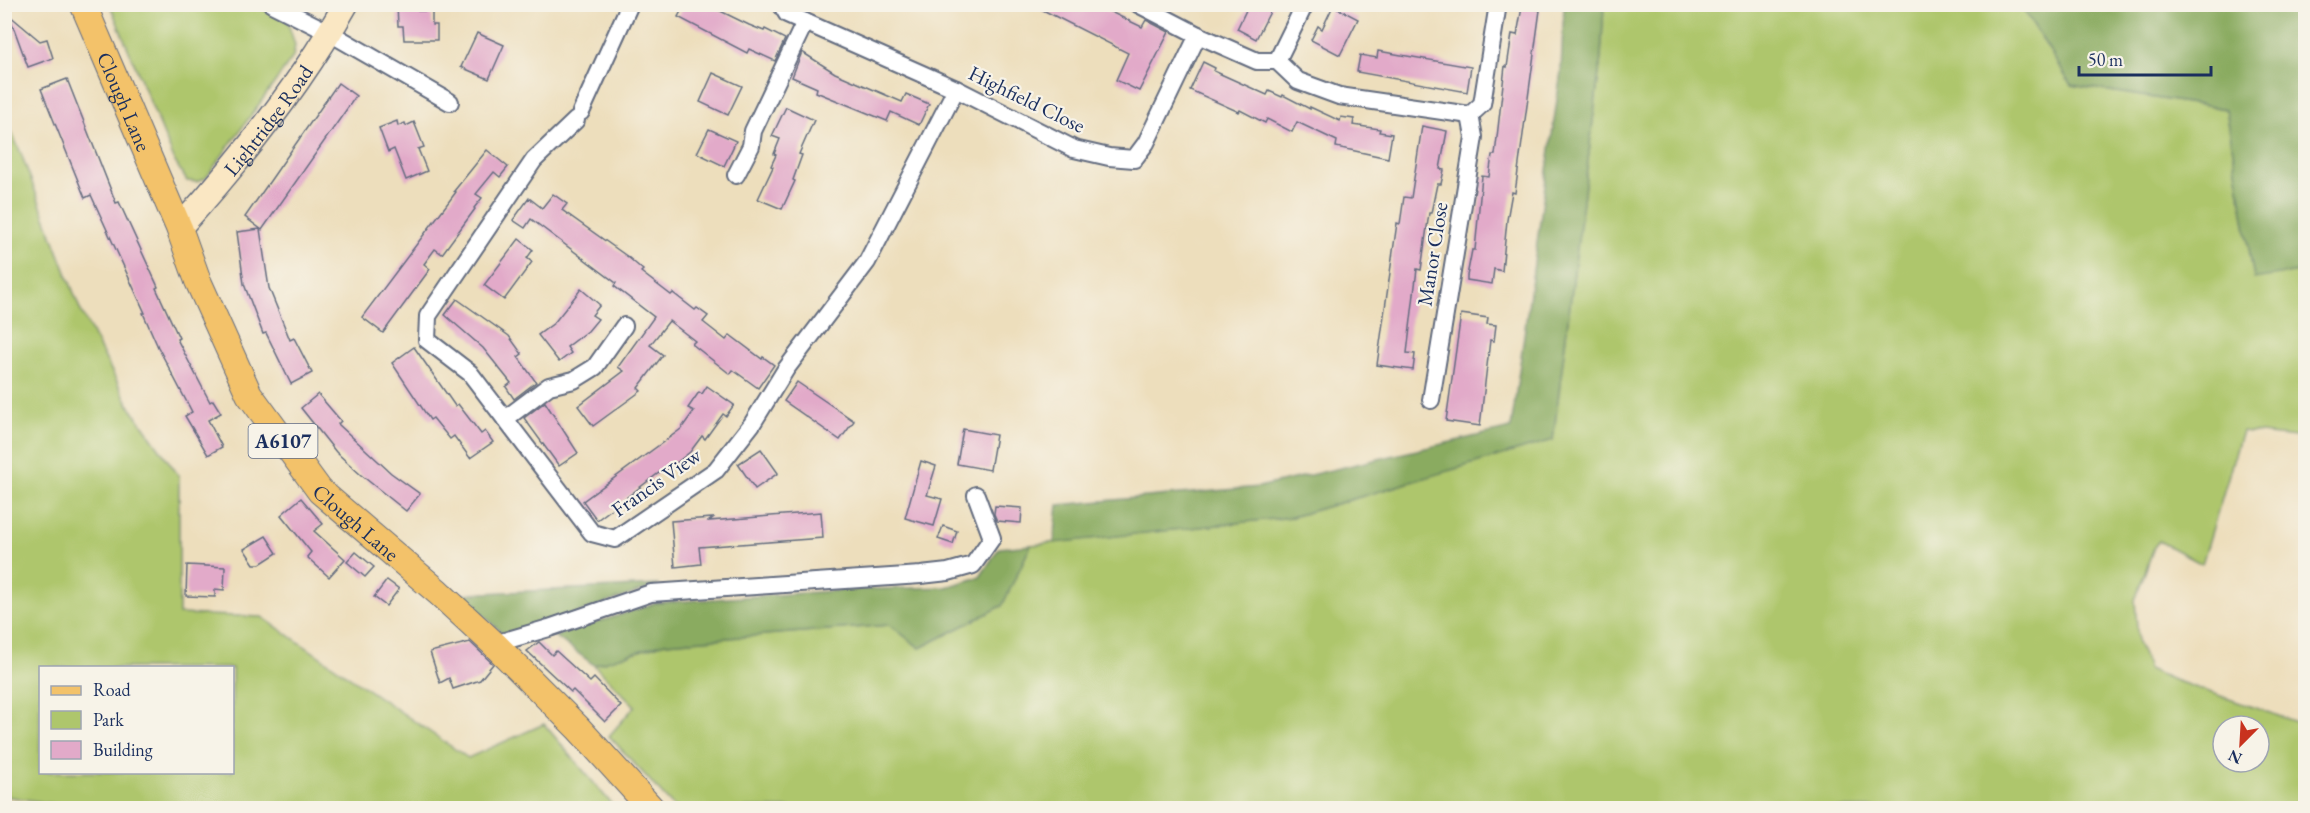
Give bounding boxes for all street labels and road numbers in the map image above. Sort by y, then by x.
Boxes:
street label: Clough Lane [92,48,158,155]
street label: Lightridge Road [217,59,319,181]
street label: Highfield Close [964,59,1090,139]
street label: Manor Close [1410,200,1454,308]
road number: A6107 [248,424,318,458]
street label: Francis View [606,441,707,523]
street label: Clough Lane [307,478,405,567]

